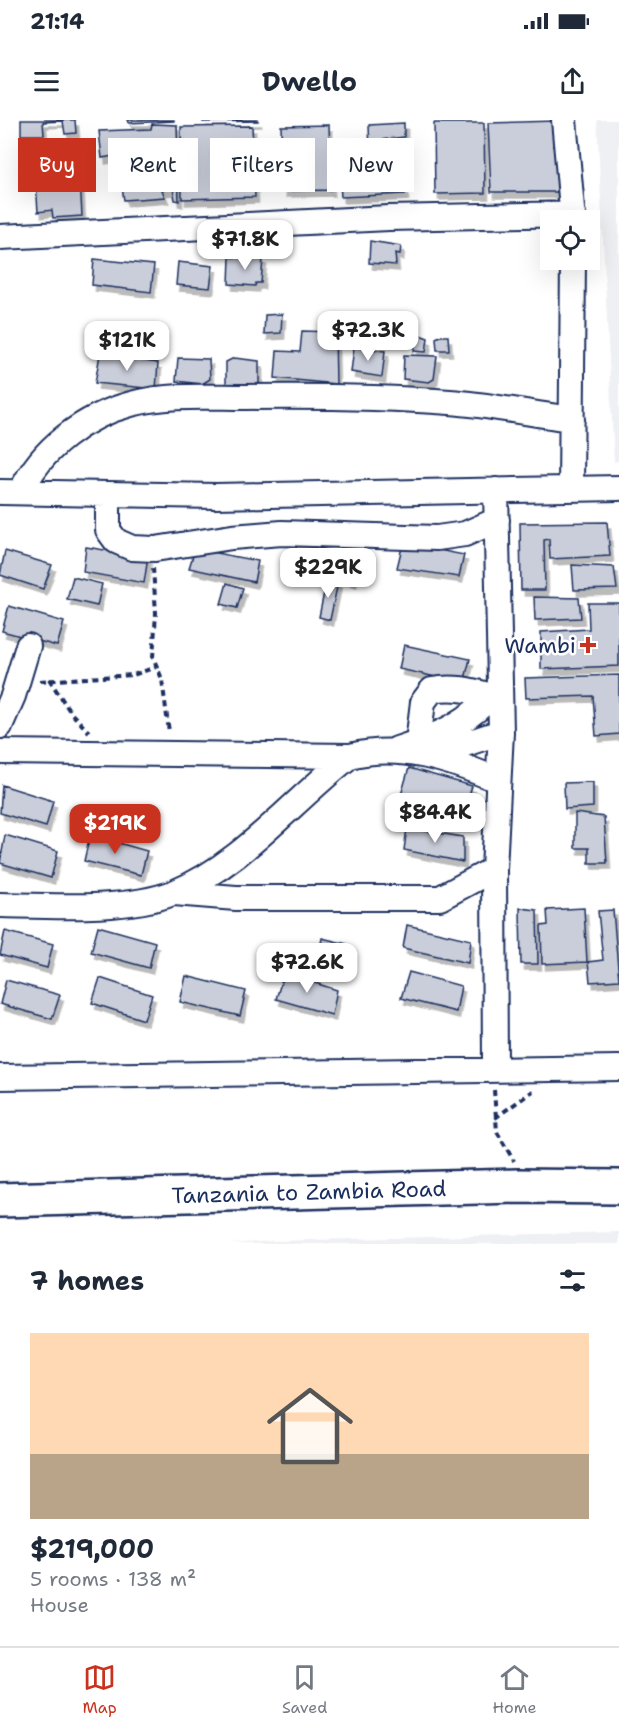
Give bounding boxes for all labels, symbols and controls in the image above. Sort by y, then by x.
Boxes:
text: 21:14 [30,7,84,36]
text: Dwello [262,63,357,100]
icon: menu [30,65,63,98]
icon: share [556,65,589,98]
chip: Buy [18,138,96,192]
chip: Rent [108,138,198,192]
chip: Filters [210,138,315,192]
chip: New [327,138,414,192]
map controls [540,210,600,270]
button: locate [540,210,600,270]
pin: $71.8K [196,220,294,271]
text: $71.8K [211,226,279,252]
pin: $72.3K [319,311,417,362]
text: $72.3K [331,317,405,343]
pin: $121K [85,321,169,372]
text: $121K [98,327,156,353]
pin: $229K [286,548,370,599]
text: $229K [294,554,362,580]
place label: Wambi [504,631,576,660]
marker: Wambi [581,638,595,652]
pin: $84.4K [386,793,484,844]
text: $84.4K [399,799,471,825]
pin: $219K [73,804,157,855]
text: $219K [84,810,146,836]
pin: $72.6K [258,943,356,994]
text: $72.6K [270,949,344,975]
street label: Tanzania to Zambia Road [171,1174,447,1210]
text: 7 homes [30,1263,144,1298]
icon: filters [556,1264,589,1297]
icon: home [256,1372,364,1480]
text: $219,000 [30,1531,154,1566]
text: 5 rooms · 138 m² [30,1566,196,1592]
text: House [30,1592,89,1618]
tab: Map [83,1661,117,1718]
tab: Saved [282,1661,327,1718]
tab: Home [492,1661,536,1718]

